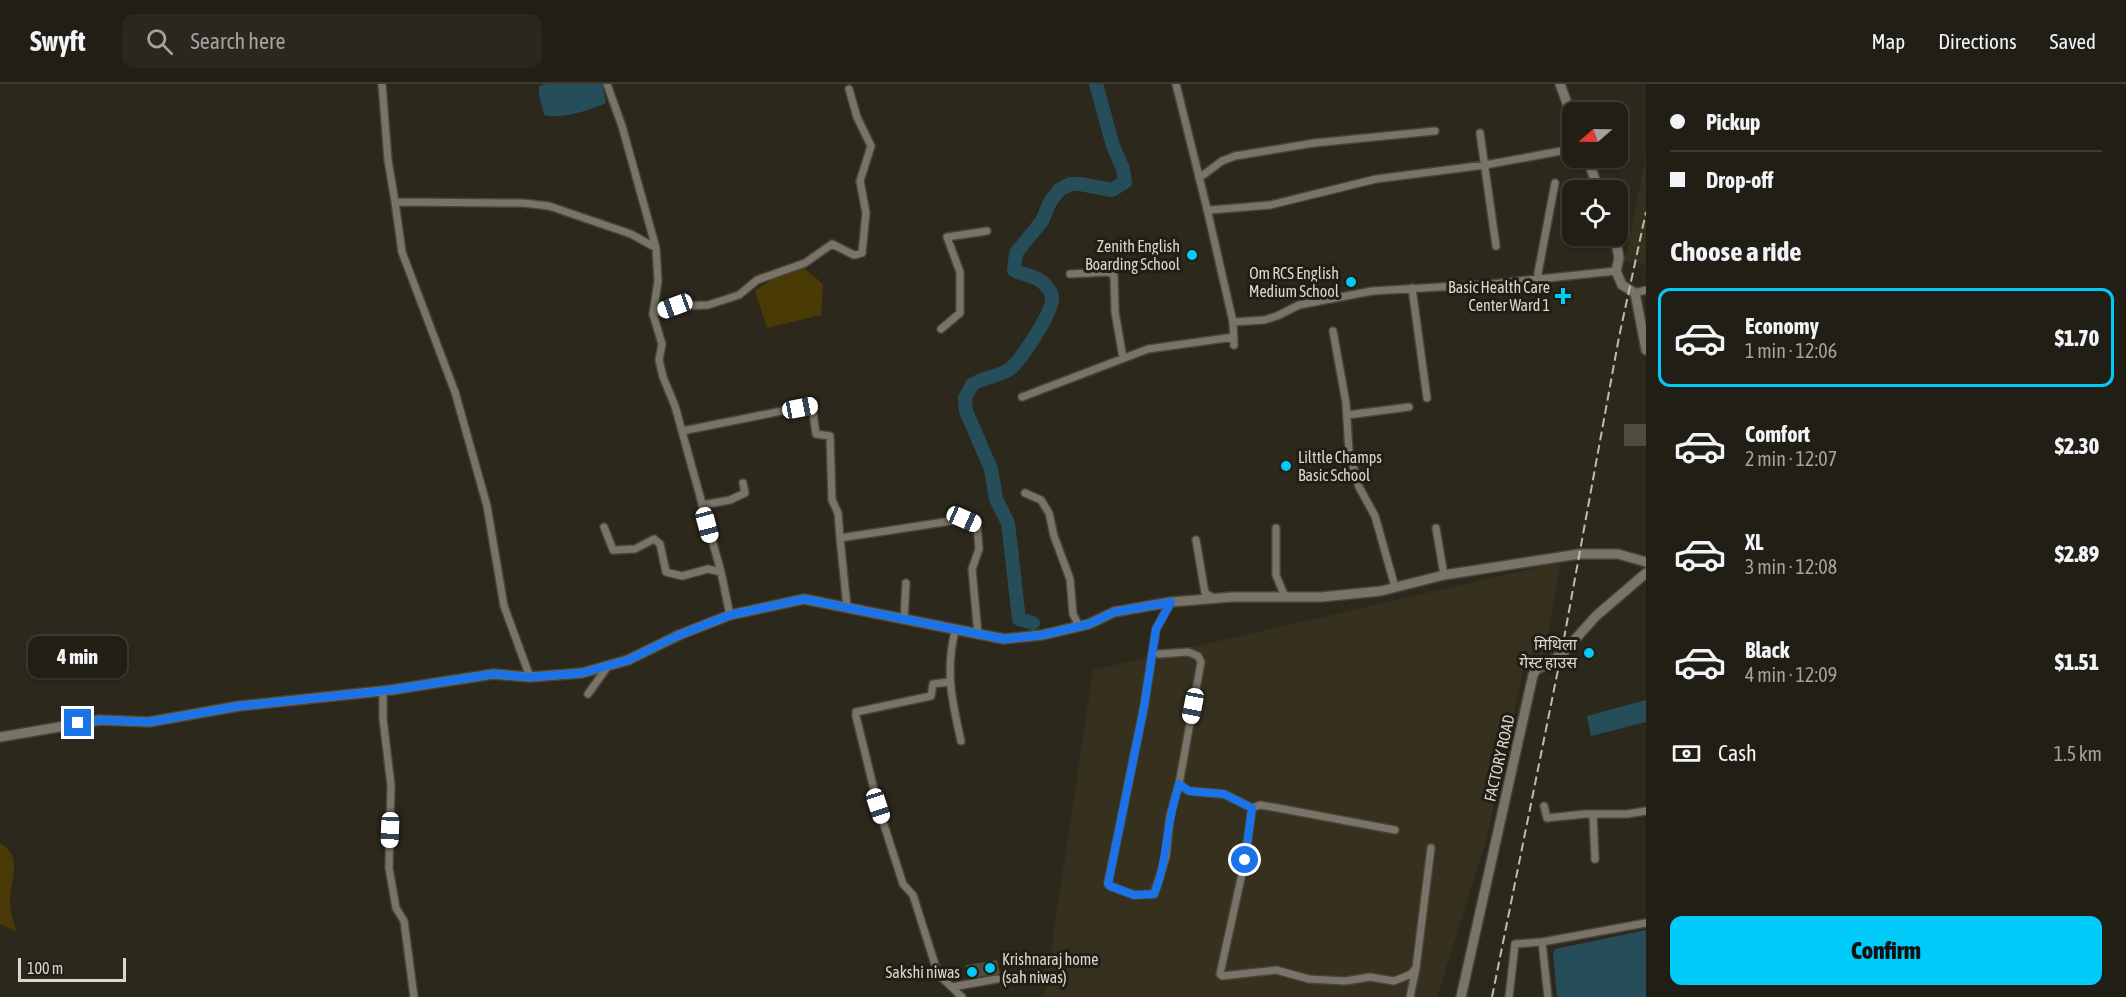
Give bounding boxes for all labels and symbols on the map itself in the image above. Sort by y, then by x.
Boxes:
north arrow [1562,102,1628,168]
place label: Zenith English Boarding School [1085,237,1181,274]
marker: Zenith English Boarding School [1185,248,1199,262]
place label: Om RCS English Medium School [1249,264,1340,300]
marker: Om RCS English Medium School [1344,275,1358,289]
place label: Basic Health Care Center Ward 1 [1448,278,1550,314]
marker: Basic Health Care Center Ward 1 [1554,287,1572,305]
car [655,291,695,321]
car [781,396,819,420]
place label: Lilttle Champs Basic School [1298,448,1382,484]
marker: Lilttle Champs Basic School [1279,459,1293,473]
car [944,503,984,535]
car [694,505,720,545]
place label: मिथिला गेस्ट हाउस [1519,635,1578,671]
callout: 4 min [28,636,128,678]
marker: मिथिला गेस्ट हाउस [1582,646,1596,660]
car [1181,687,1205,725]
route end [64,709,91,736]
street label: FACTORY ROAD [1480,713,1518,803]
car [864,786,892,826]
car [380,812,400,848]
route start [1231,846,1258,873]
place label: Krishnaraj home (sah niwas) [1002,950,1099,987]
scale bar [18,955,126,982]
marker: Krishnaraj home (sah niwas) [983,961,997,975]
place label: Sakshi niwas [886,963,960,981]
marker: Sakshi niwas [965,965,979,979]

